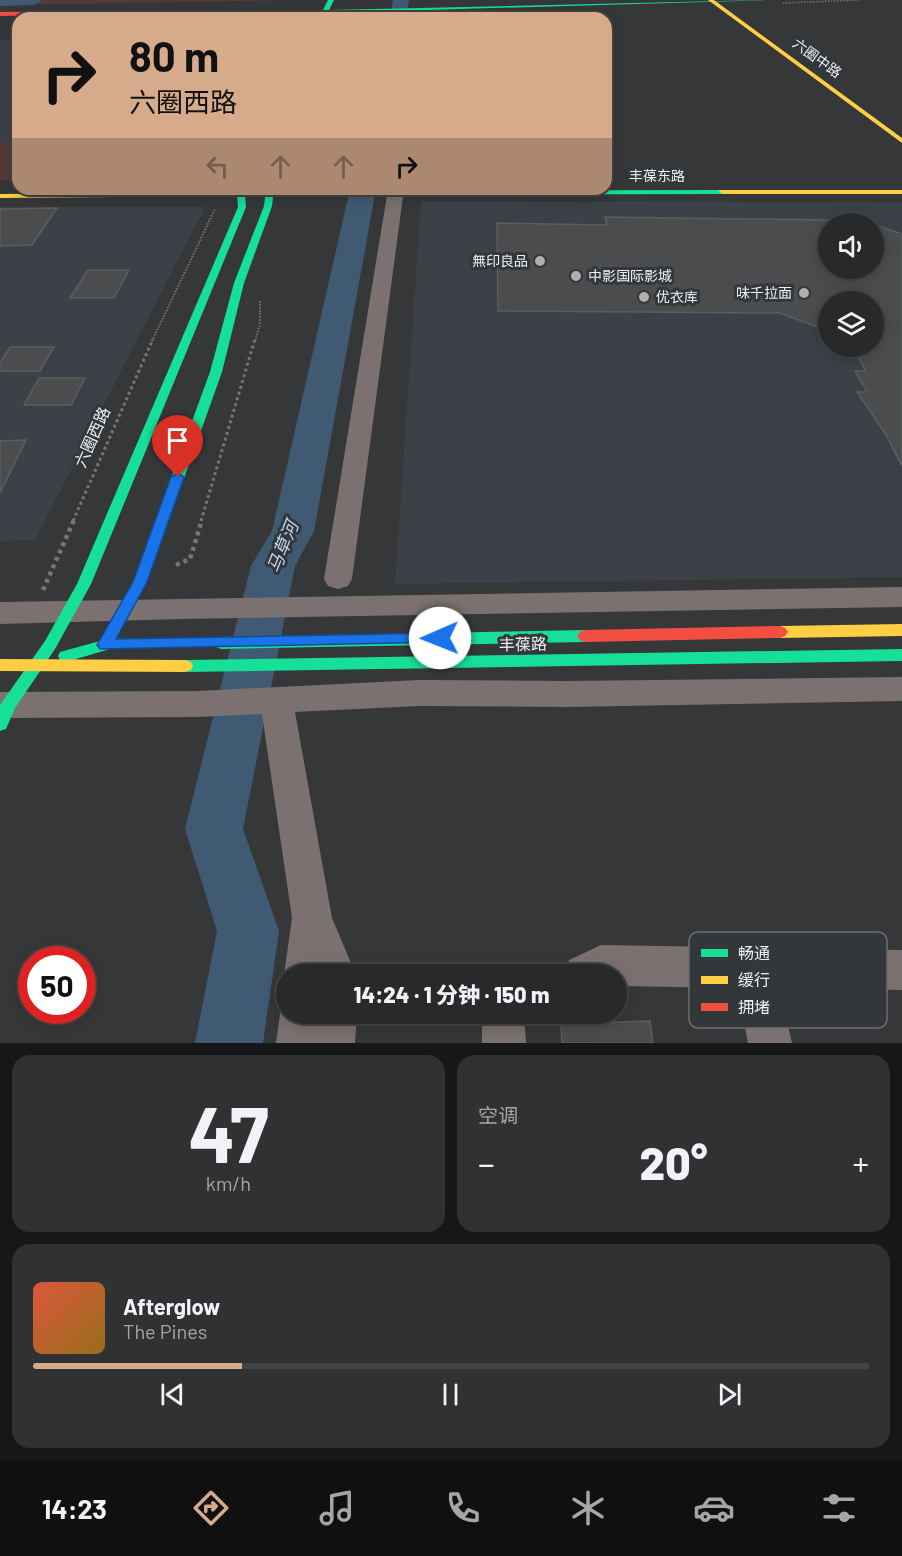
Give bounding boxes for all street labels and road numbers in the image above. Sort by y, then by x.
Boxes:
street label: 六圈中路 [790,34,845,81]
street label: 丰葆东路 [629,167,685,184]
street label: 六圈西路 [70,404,113,470]
street label: 丰葆路 [499,634,547,653]

